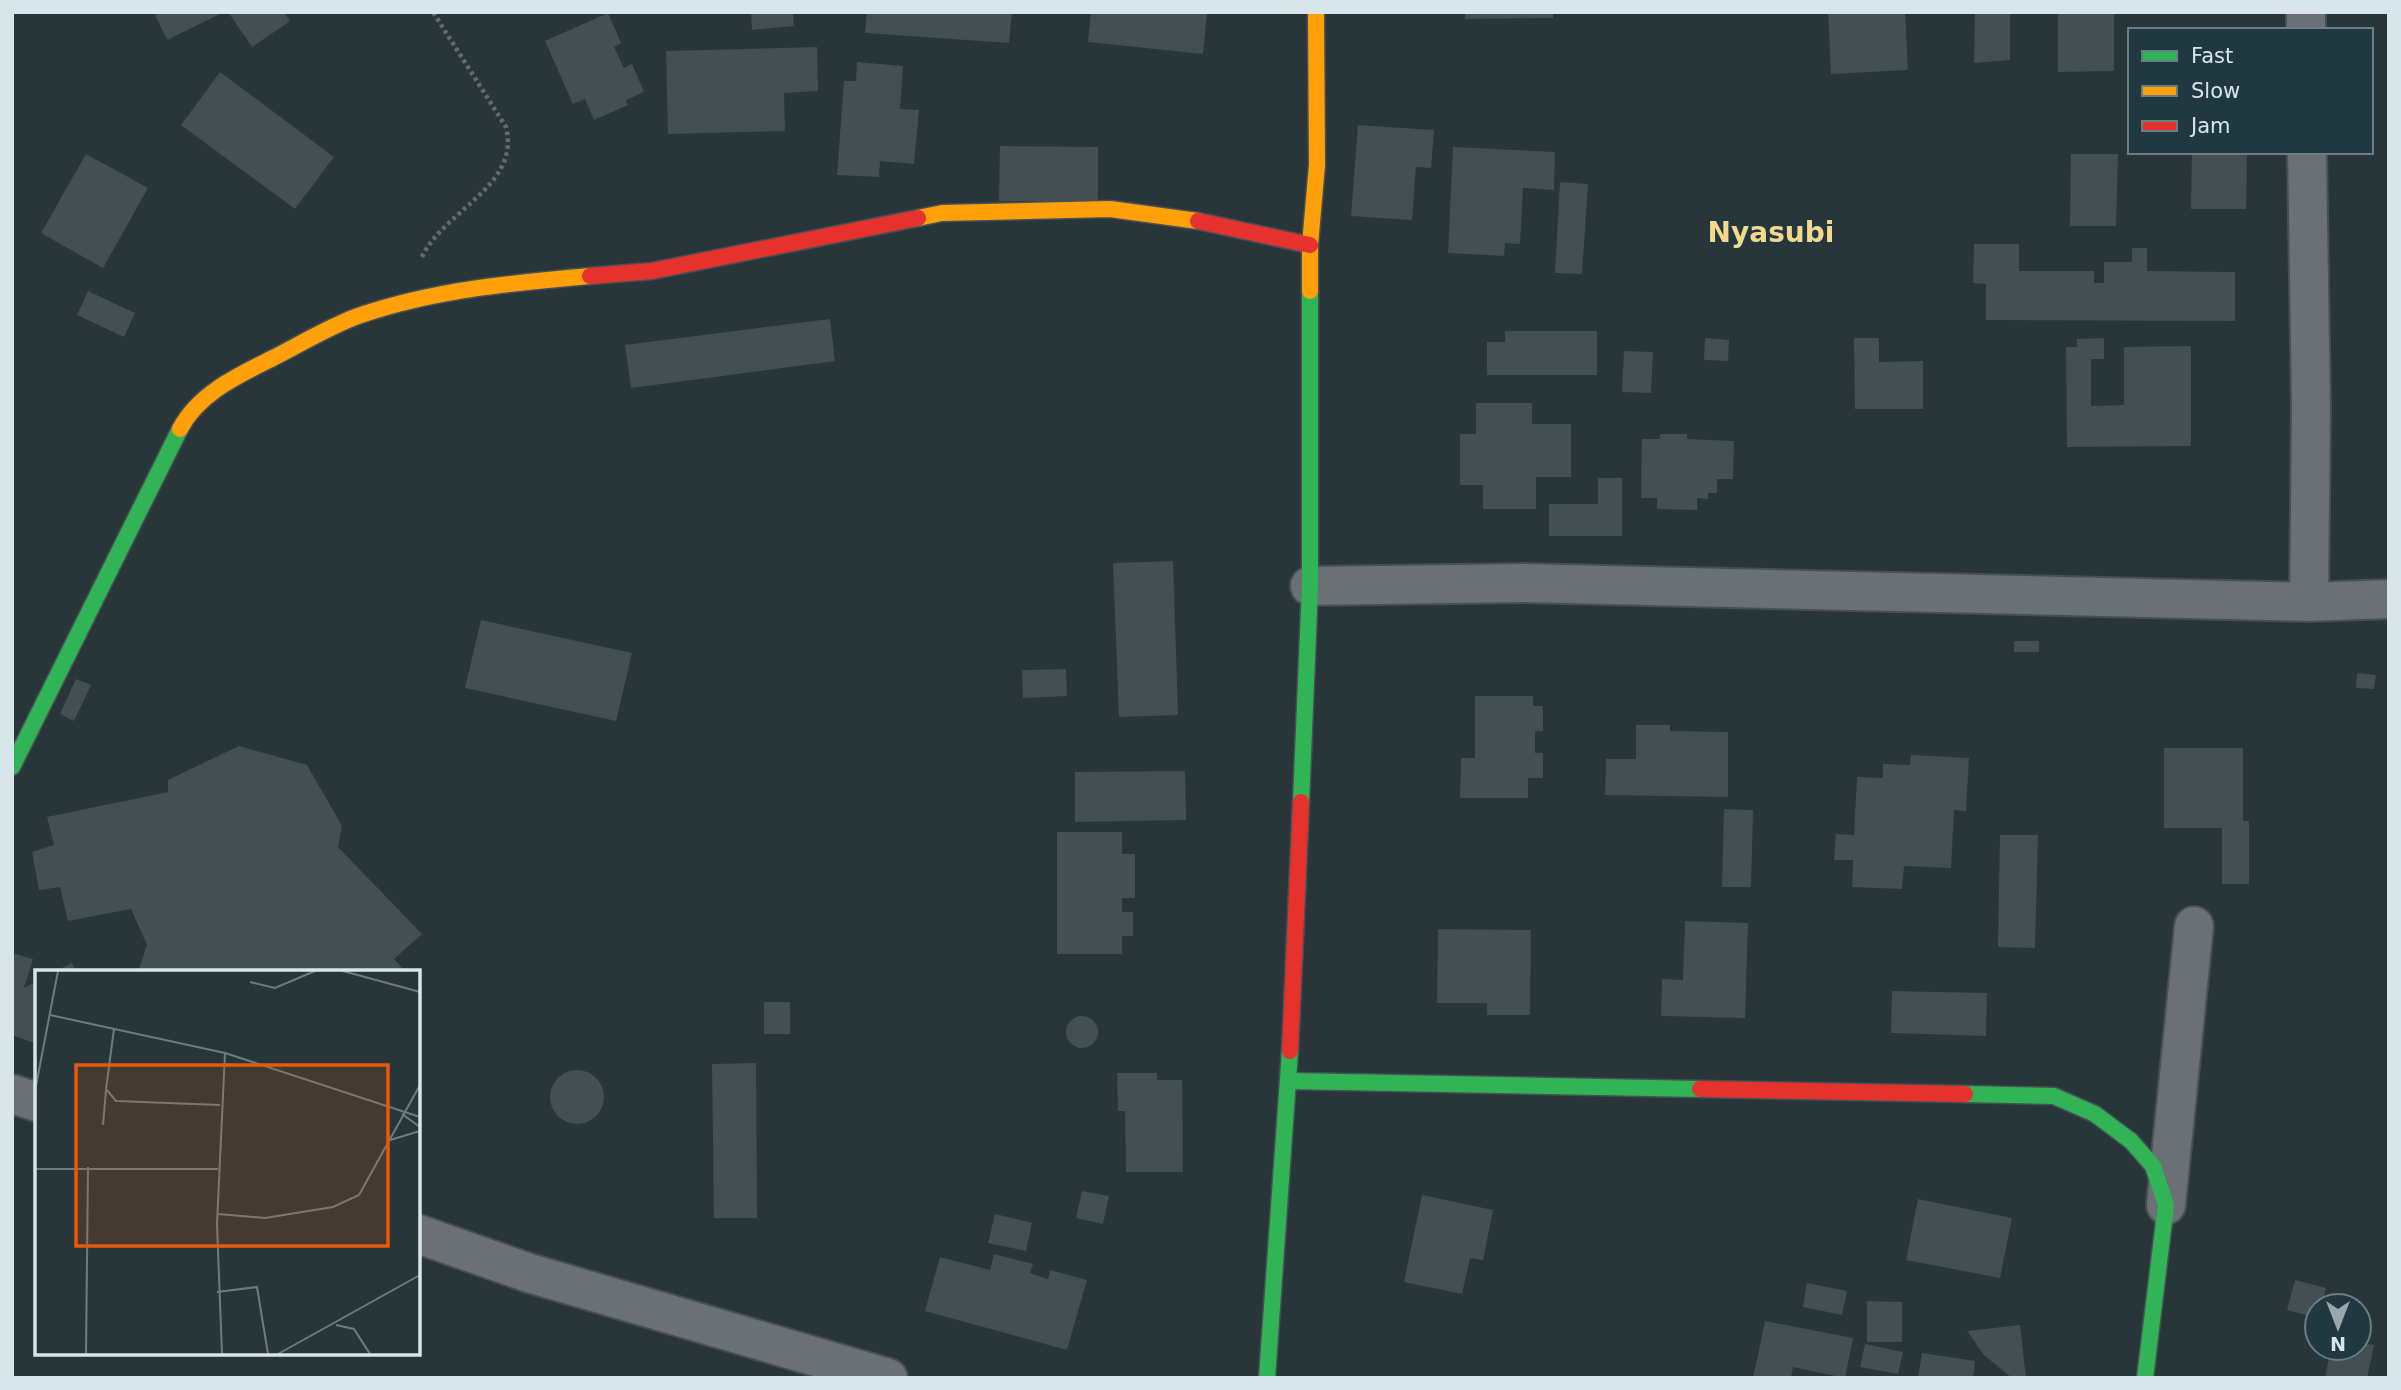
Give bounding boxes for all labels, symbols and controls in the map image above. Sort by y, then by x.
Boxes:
legend [2128,28,2373,154]
text: Fast [2191,44,2233,68]
text: Slow [2191,79,2240,103]
text: Jam [2189,114,2231,138]
district label: Nyasubi [1708,216,1834,249]
inset map [35,970,420,1355]
north arrow [2303,1292,2373,1362]
text: N [2330,1333,2346,1355]

